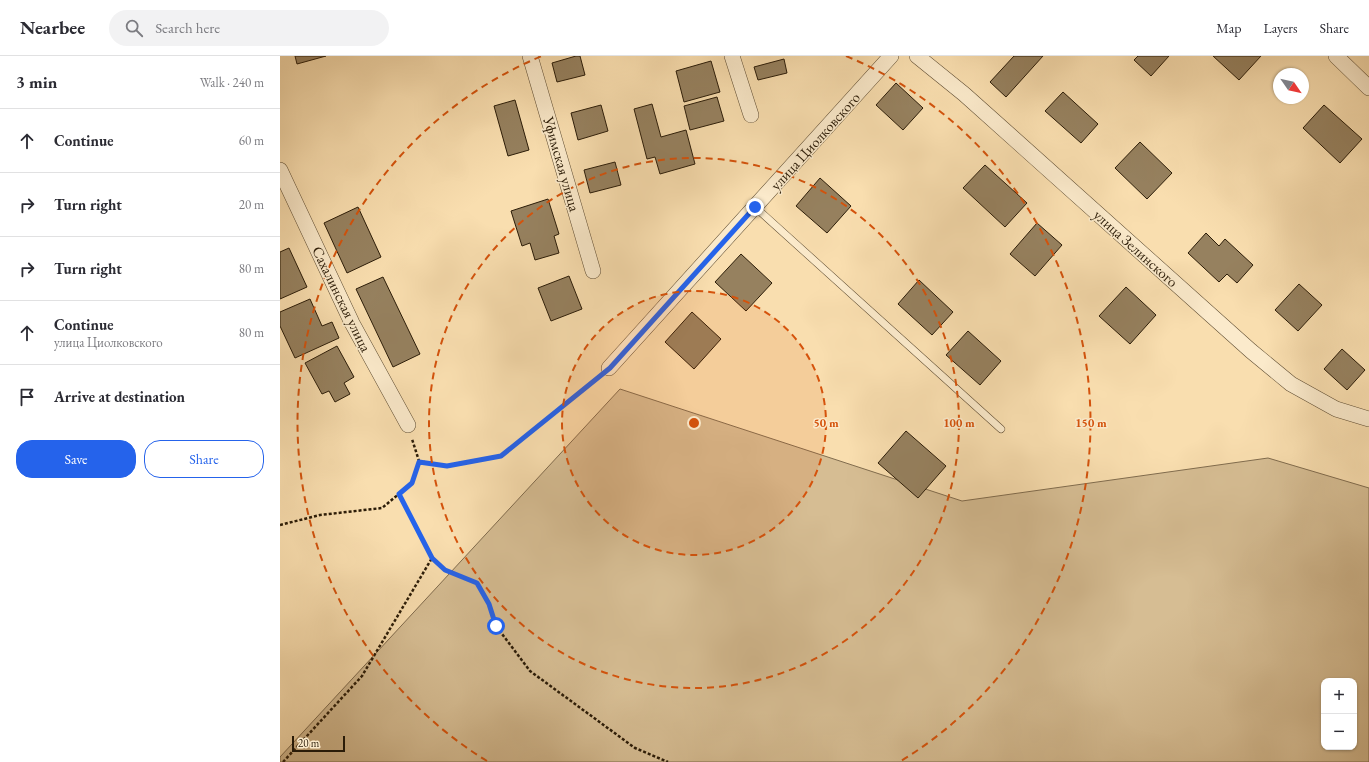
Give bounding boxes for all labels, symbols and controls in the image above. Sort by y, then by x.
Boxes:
search box [109,10,389,46]
text: Nearbee [20,15,85,40]
icon: search [123,17,145,39]
text: Search here [155,18,220,37]
text: Map [1216,19,1241,37]
text: Layers [1263,19,1298,37]
text: Share [1320,19,1349,37]
north arrow [1273,68,1309,104]
text: 3 min [16,71,57,93]
text: Walk · 240 m [200,74,264,91]
street label: улица Циолковского [766,88,864,194]
street label: Уфимская улица [539,113,585,214]
icon: ahead [16,130,38,152]
text: Continue [54,131,114,150]
text: 60 m [239,132,264,149]
icon: right [16,194,38,216]
text: Turn right [54,195,122,214]
text: 20 m [239,196,264,213]
route end [746,198,764,216]
street label: улица Зелинского [1090,205,1182,291]
street label: Сахалинская улица [308,243,376,355]
icon: right [16,258,38,280]
text: Turn right [54,259,122,278]
text: 80 m [239,260,264,277]
text: Continue [54,315,114,334]
icon: ahead [16,322,38,344]
text: 80 m [239,324,264,341]
text: улица Циолковского [54,334,163,351]
icon: arrive [16,386,38,408]
text: Arrive at destination [54,387,185,406]
text: 50 m [813,415,839,431]
text: 100 m [943,415,975,431]
text: 150 m [1075,415,1107,431]
centre of rings [687,416,701,430]
button: Save [16,440,136,478]
button: Share [144,440,264,478]
route start [487,617,505,635]
map controls [1321,678,1357,750]
button: + [1321,678,1357,714]
button: − [1321,714,1357,750]
scale bar [292,734,345,753]
text: 20 m [298,736,319,750]

